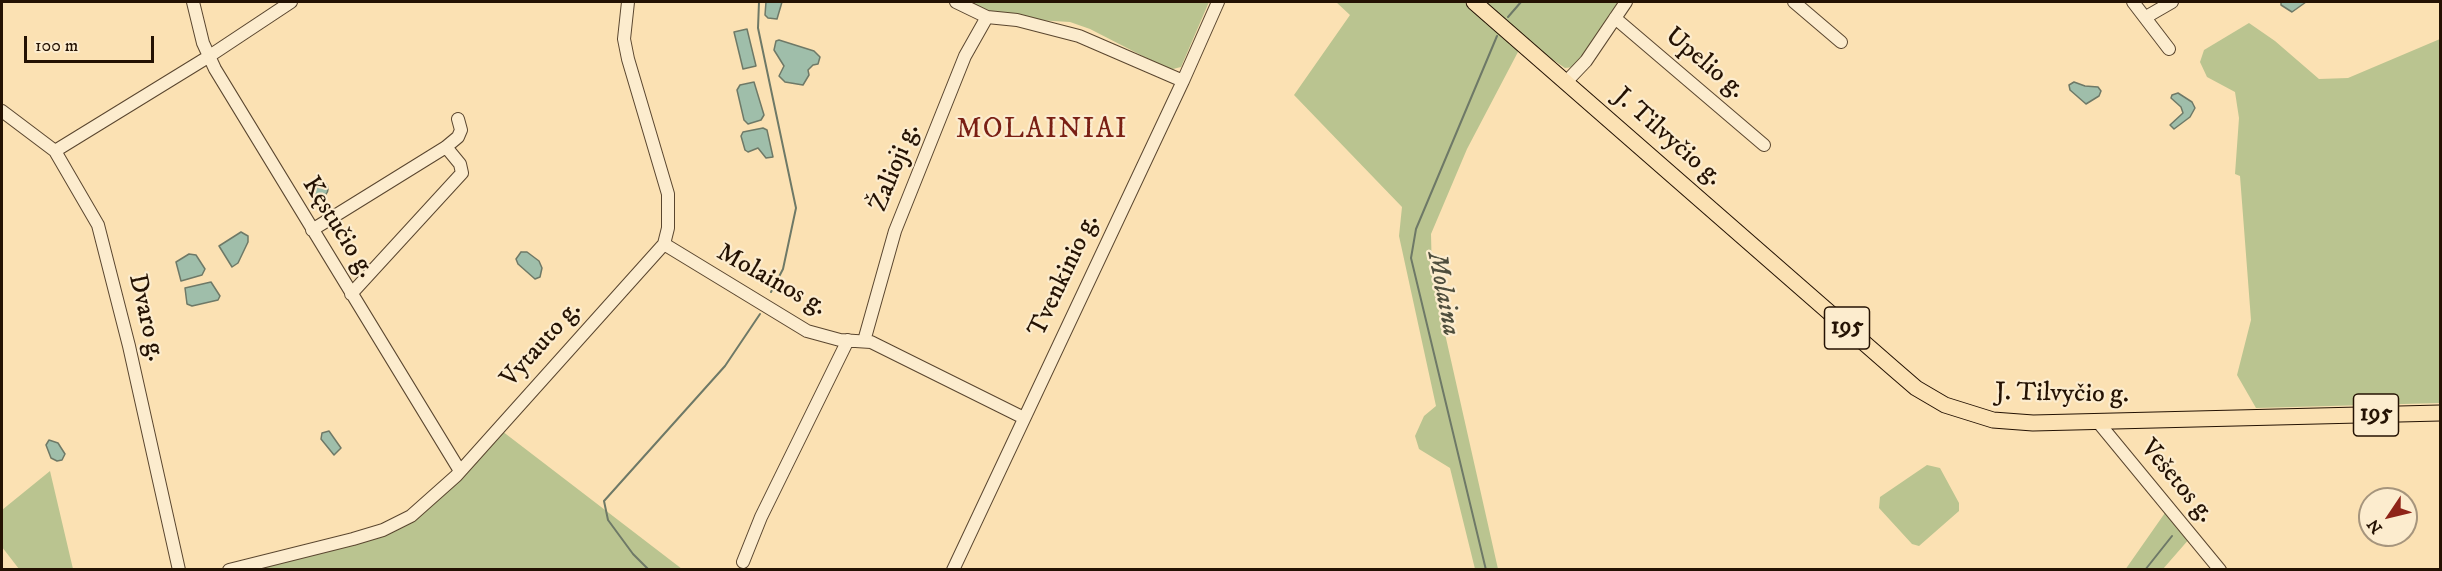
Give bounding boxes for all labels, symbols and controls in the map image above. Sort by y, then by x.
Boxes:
street label: Upelio g. [1658,22,1750,106]
scale bar [27,24,158,62]
text: 100 m [35,35,78,57]
street label: J. Tilvyčio g. [1606,82,1728,194]
district label: MOLAINIAI [956,114,1128,148]
street label: Žalioji g. [864,119,928,217]
street label: Kęstučio g. [294,172,380,284]
street label: Tvenkinio g. [1023,210,1107,342]
street label: Molainos g. [711,238,831,324]
water label: Molaina [1418,249,1466,339]
street label: Dvaro g. [120,271,170,365]
street label: Vytauto g. [495,295,589,395]
road number: 195 [1824,307,1870,349]
street label: J. Tilvyčio g. [1995,378,2129,412]
road number: 195 [2354,394,2398,436]
street label: Vešetos g. [2132,434,2220,530]
north arrow [2358,487,2418,547]
text: N [2363,515,2387,537]

